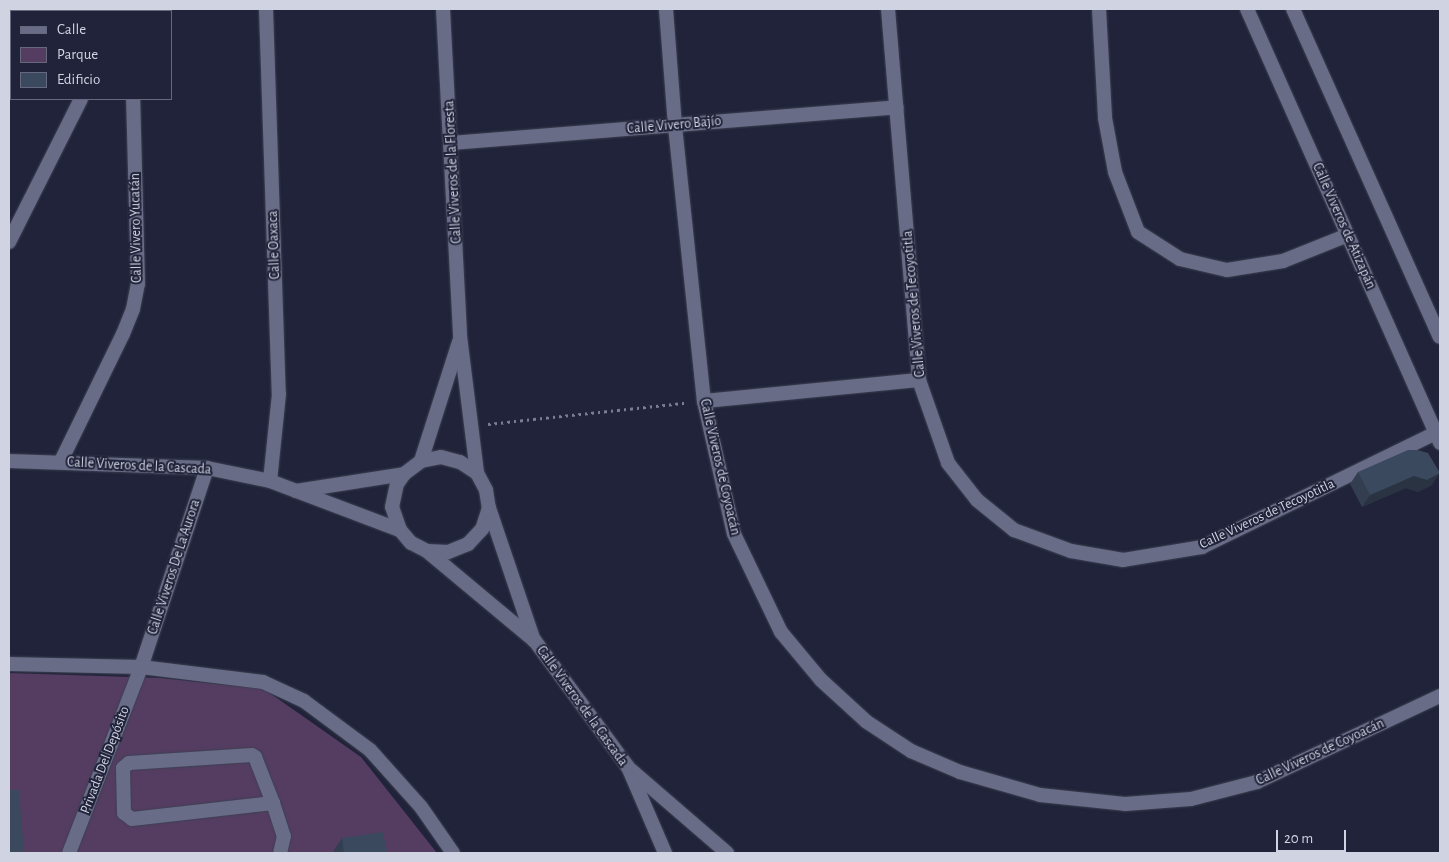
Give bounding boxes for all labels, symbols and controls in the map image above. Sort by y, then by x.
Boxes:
legend [10,10,172,100]
text: Calle [57,22,86,37]
text: Parque [57,47,98,62]
text: Edificio [57,72,100,87]
street label: Calle Viveros de la Floresta [441,100,465,244]
street label: Calle Vivero Bajío [626,113,722,137]
street label: Calle Viveros de Atizapán [1309,160,1379,292]
street label: Calle Vivero Yucatán [127,173,145,283]
street label: Calle Oaxaca [264,210,284,280]
street label: Calle Viveros de Tecoyotitla [899,230,929,378]
street label: Calle Viveros de Coyoacán [696,397,744,537]
street label: Calle Viveros de la Cascada [66,454,212,478]
street label: Calle Viveros de Tecoyotitla [1197,475,1337,553]
street label: Calle Viveros De La Aurora [144,497,204,637]
street label: Calle Viveros de la Cascada [533,643,631,769]
street label: Privada Del Depósito [77,704,133,816]
street label: Calle Viveros de Coyoacán [1253,715,1387,789]
scale bar [1279,820,1349,852]
text: 20 m [1284,831,1313,846]

